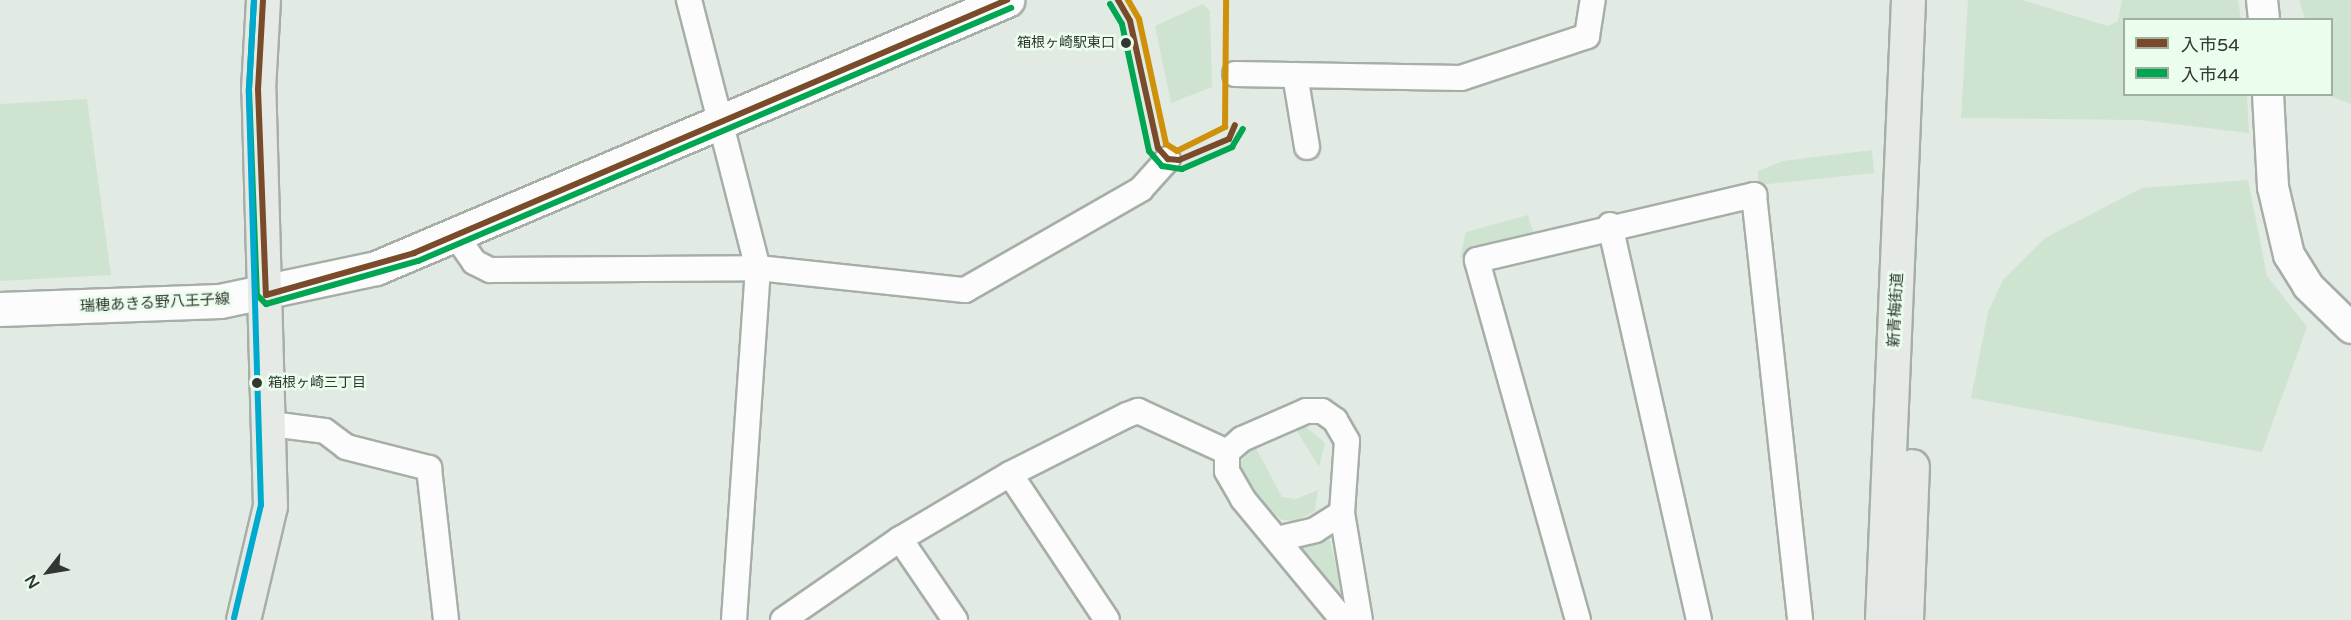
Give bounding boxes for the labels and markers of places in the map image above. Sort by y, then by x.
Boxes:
place label: 箱根ヶ崎駅東口 [1017,35,1115,51]
marker: 箱根ヶ崎駅東口 [1120,37,1132,49]
place label: 箱根ヶ崎三丁目 [268,375,366,391]
marker: 箱根ヶ崎三丁目 [251,377,263,389]

